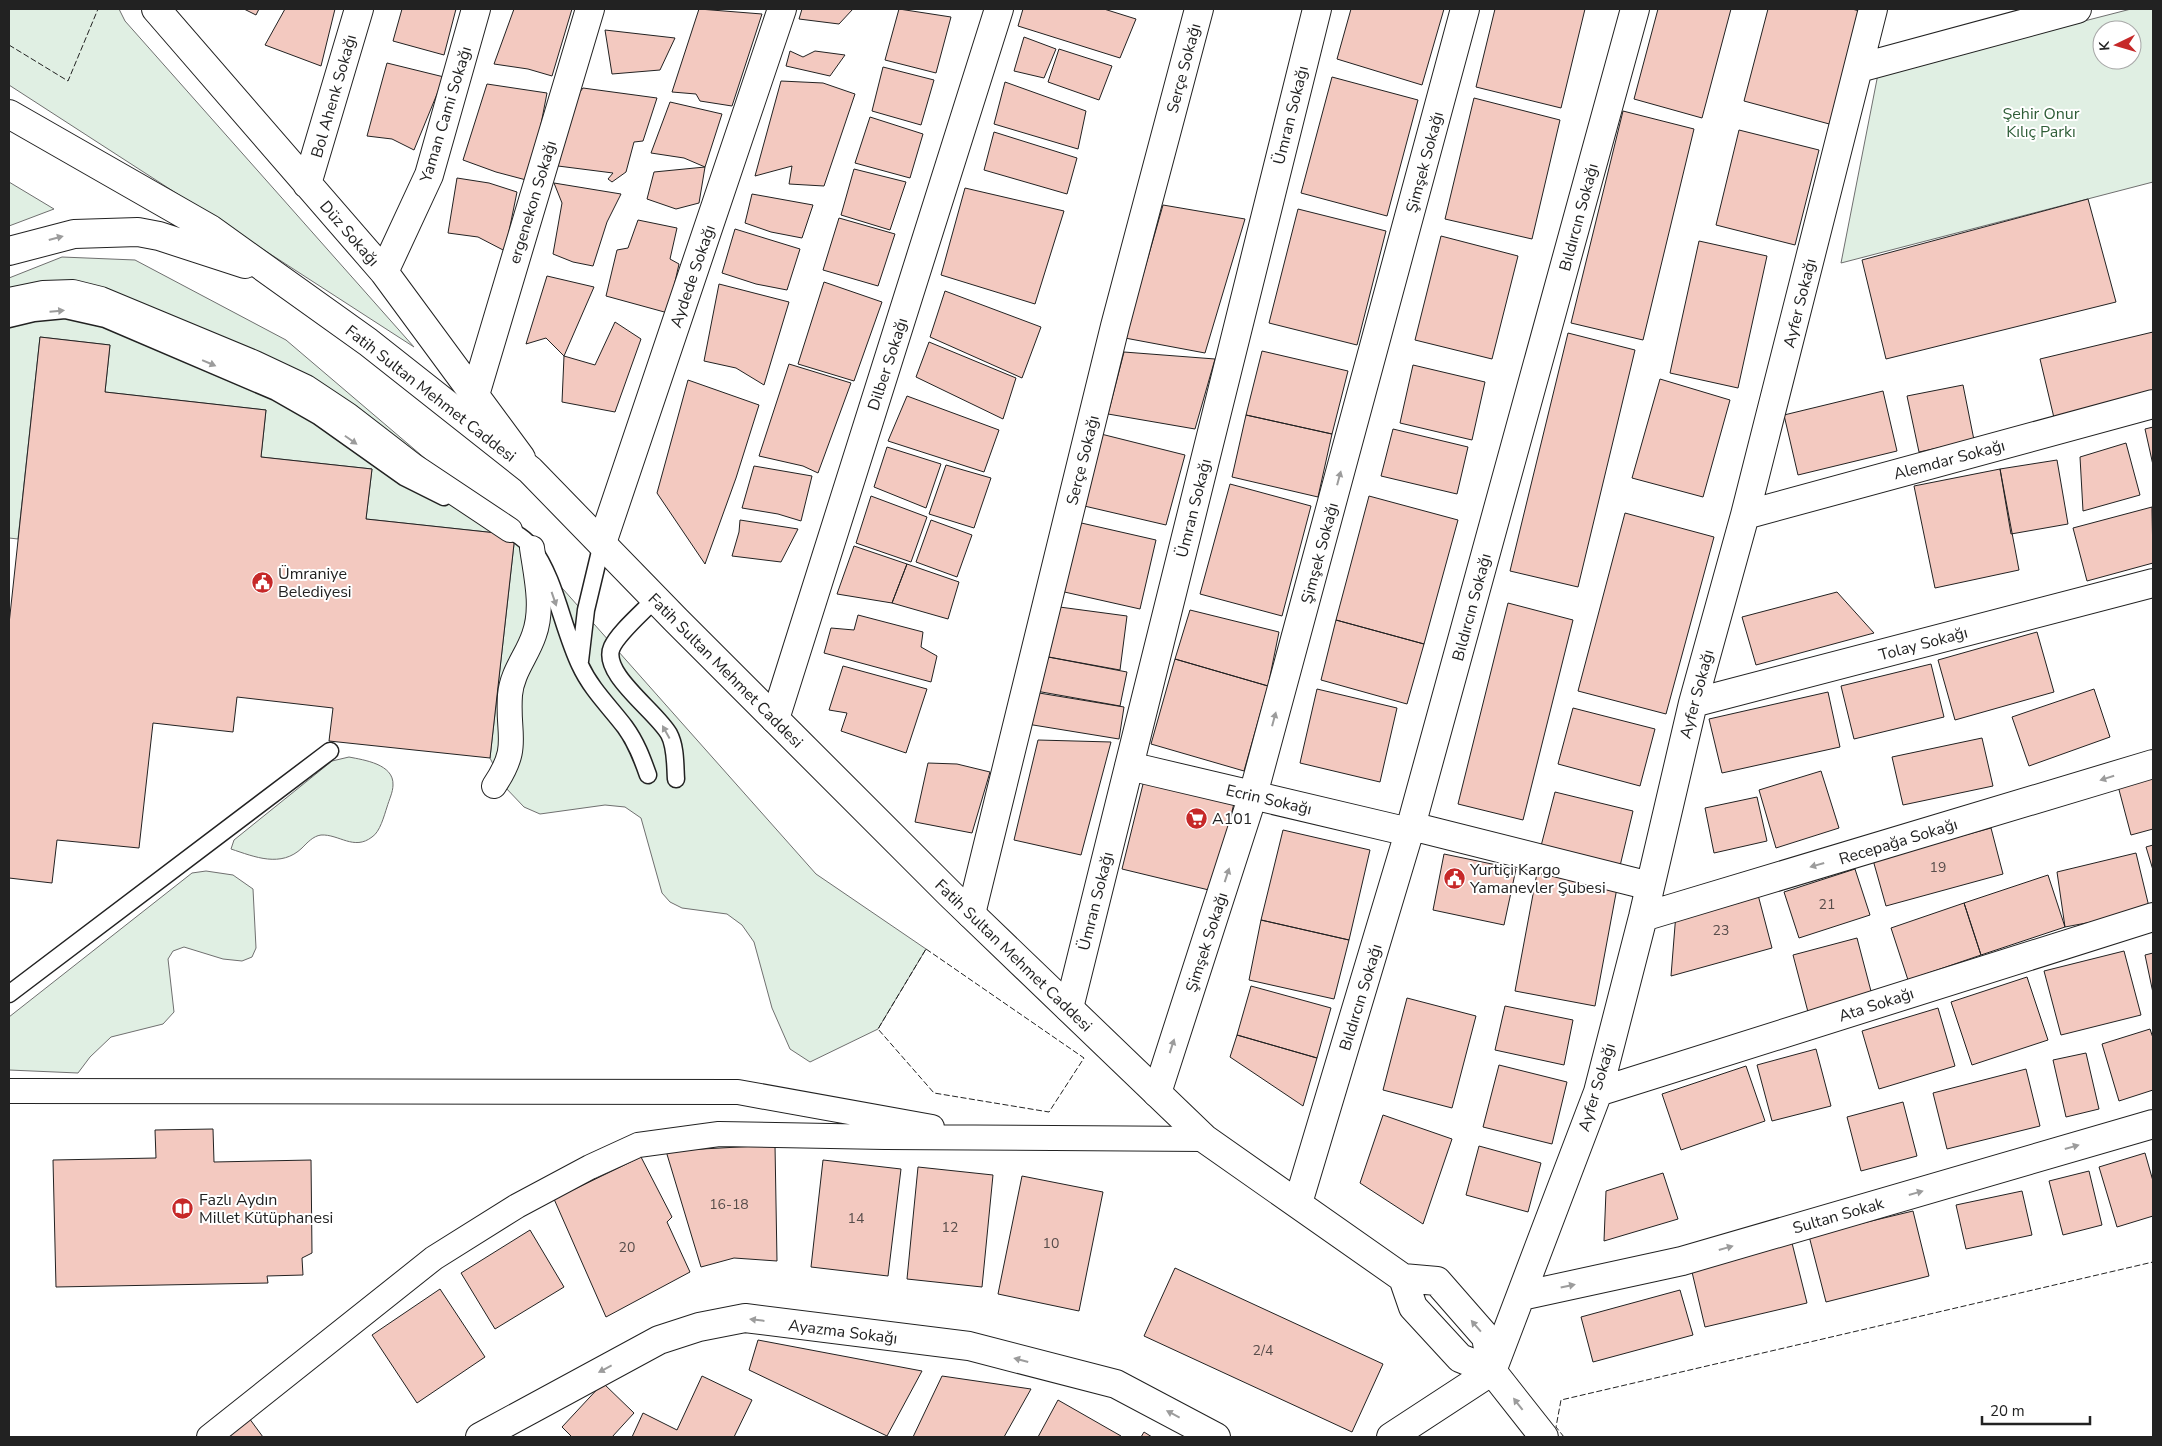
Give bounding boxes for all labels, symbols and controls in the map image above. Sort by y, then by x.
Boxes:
north arrow [2092,20,2142,70]
street label: Serçe Sokağı [1161,21,1207,116]
street label: Bol Ahenk Sokağı [306,32,362,160]
text: K [2095,40,2114,52]
street label: Yaman Cami Sokağı [415,44,477,186]
street label: Ümran Sokağı [1268,64,1314,167]
park label: Şehir Onur Kılıç Parkı [2002,103,2080,143]
street label: Şimşek Sokağı [1401,109,1449,215]
street label: ergenekon Sokağı [504,138,562,267]
street label: Bıldırcın Sokağı [1554,161,1604,273]
street label: Düz Sokağı [315,196,384,271]
street label: Aydede Sokağı [665,222,721,331]
one-way arrow [48,234,63,242]
street label: Ayfer Sokağı [1778,256,1822,350]
one-way arrow [49,307,65,315]
street label: Dilber Sokağı [863,315,913,413]
street label: Fatih Sultan Mehmet Caddesi [341,320,520,467]
one-way arrow [202,360,216,368]
street label: Serçe Sokağı [1061,413,1105,508]
one-way arrow [345,435,358,445]
street label: Alemdar Sokağı [1891,435,2007,485]
street label: Ümran Sokağı [1171,457,1217,560]
one-way arrow [1335,470,1343,485]
street label: Şimşek Sokağı [1296,500,1344,606]
street label: Bıldırcın Sokağı [1447,551,1497,663]
place label: Ümraniye Belediyesi [278,563,352,603]
public building icon: Ümraniye Belediyesi [250,570,274,594]
street label: Fatih Sultan Mehmet Caddesi [643,588,808,753]
one-way arrow [550,592,558,607]
street label: Tolay Sokağı [1876,622,1970,666]
street label: Ayfer Sokağı [1675,647,1719,741]
one-way arrow [1270,712,1278,727]
one-way arrow [662,725,671,739]
one-way arrow [2099,775,2114,783]
street label: Ecrin Sokağı [1224,779,1314,821]
supermarket icon: A101 [1184,806,1208,830]
place label: A101 [1212,808,1252,830]
street label: Recepağa Sokağı [1836,813,1960,870]
street label: Ümran Sokağı [1073,850,1119,953]
house number: 19 [1930,858,1946,877]
place label: Yurtiçi Kargo Yamanevler Şubesi [1469,859,1606,899]
one-way arrow [1809,862,1824,870]
public building icon: Yurtiçi Kargo Yamanevler Şubesi [1442,866,1466,890]
one-way arrow [1224,867,1232,882]
street label: Fatih Sultan Mehmet Caddesi [930,875,1097,1037]
street label: Şimşek Sokağı [1180,890,1233,995]
house number: 21 [1819,895,1835,914]
house number: 23 [1713,921,1729,940]
street label: Bıldırcın Sokağı [1334,941,1388,1053]
street label: Ata Sokağı [1836,982,1917,1027]
one-way arrow [1169,1039,1176,1054]
street label: Ayfer Sokağı [1573,1040,1621,1134]
one-way arrow [2064,1143,2079,1151]
one-way arrow [1908,1188,1923,1196]
place label: Fazlı Aydın Millet Kütüphanesi [199,1189,333,1229]
street label: Sultan Sokak [1790,1192,1887,1239]
house number: 16-18 [709,1195,749,1214]
library icon: Fazlı Aydın Millet Kütüphanesi [171,1196,195,1220]
house number: 14 [848,1209,864,1228]
house number: 12 [942,1218,958,1237]
house number: 10 [1043,1234,1059,1253]
house number: 20 [619,1238,635,1257]
one-way arrow [1719,1243,1734,1251]
one-way arrow [1561,1281,1577,1289]
street label: Ayazma Sokağı [787,1314,899,1350]
one-way arrow [749,1316,765,1324]
one-way arrow [1470,1321,1482,1333]
house number: 2/4 [1253,1341,1273,1360]
one-way arrow [1013,1355,1028,1363]
one-way arrow [597,1365,612,1373]
scale bar [1982,1394,2090,1426]
one-way arrow [1512,1398,1523,1411]
text: 20 m [1990,1401,2025,1421]
one-way arrow [1166,1410,1180,1418]

